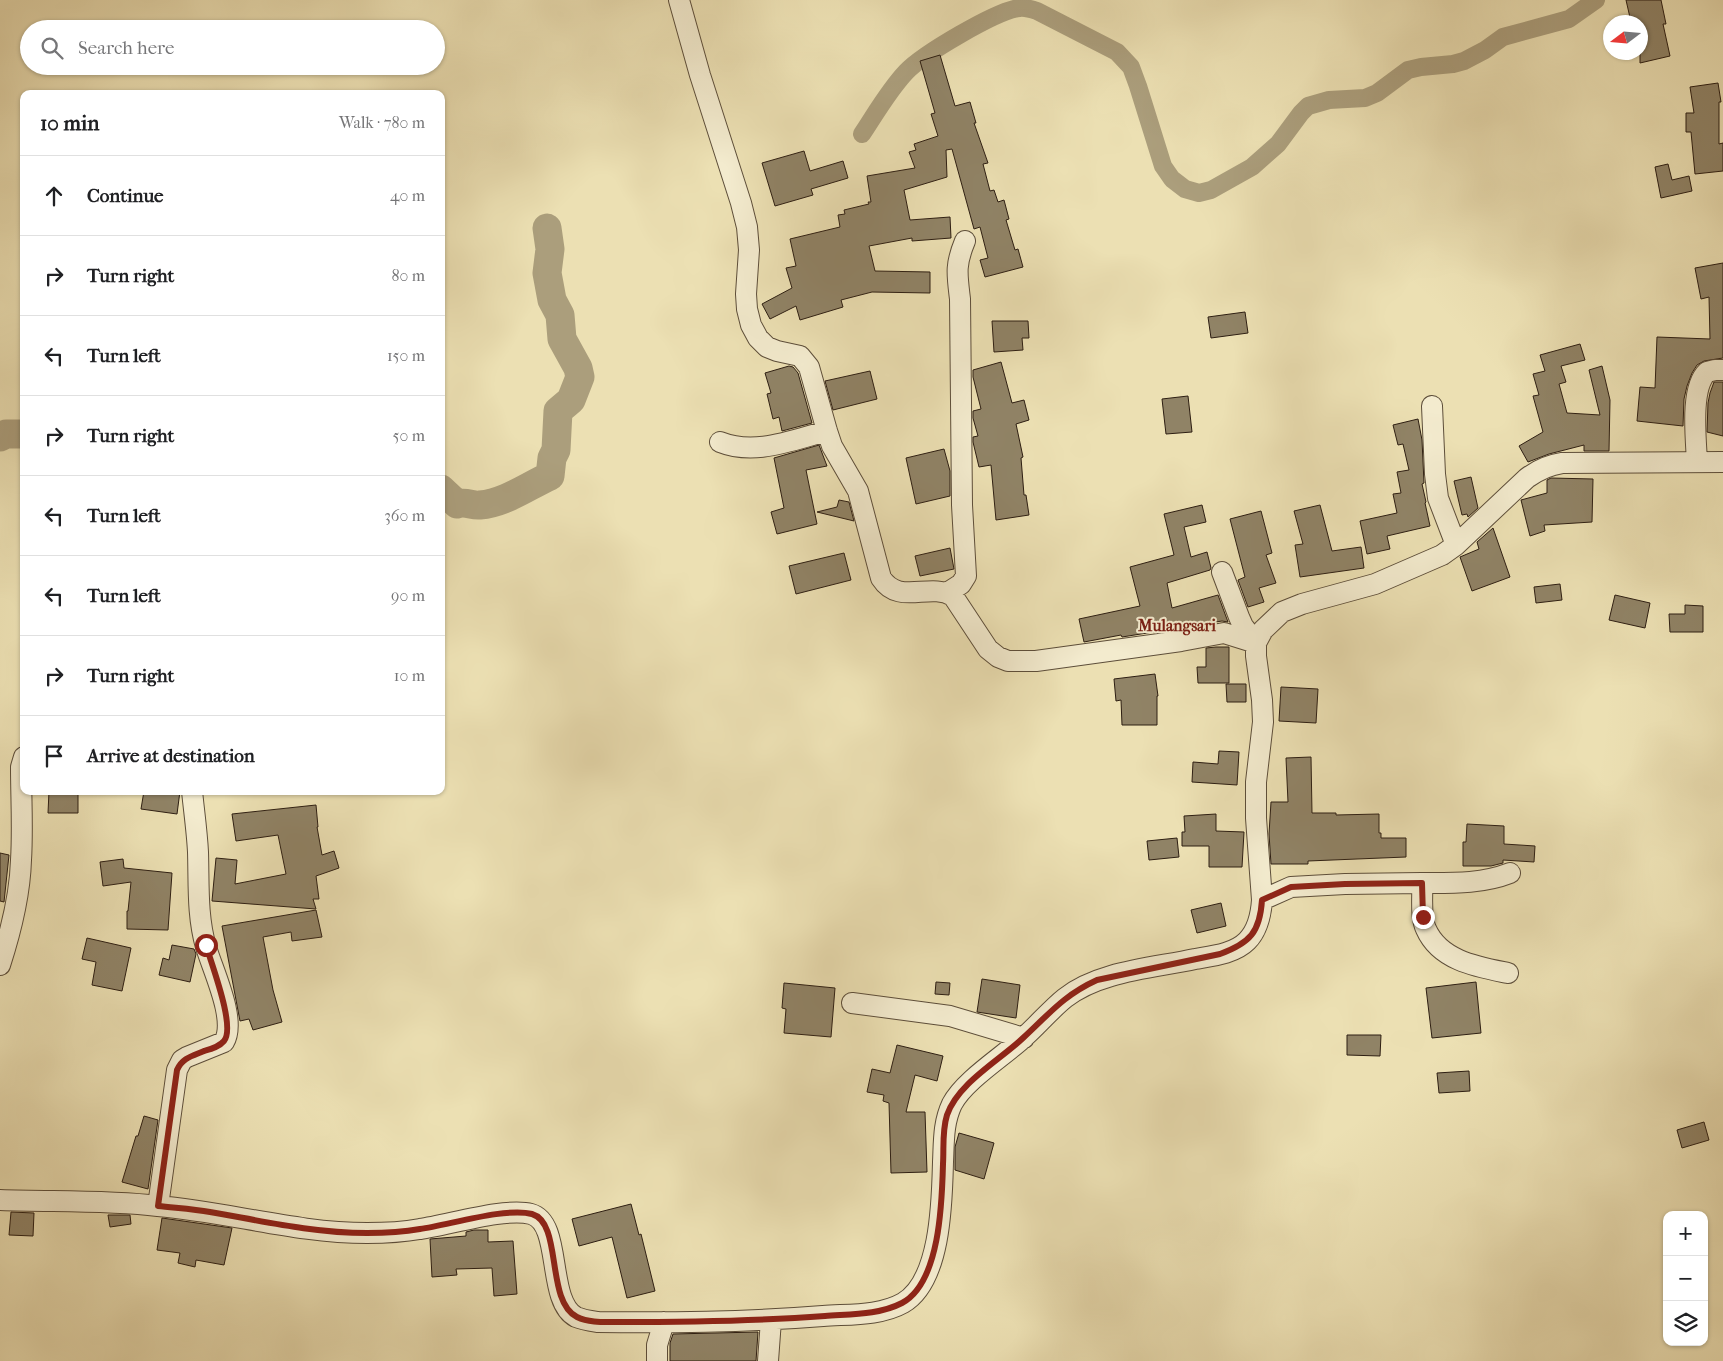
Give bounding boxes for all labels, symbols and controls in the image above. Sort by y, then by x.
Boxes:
north arrow [1603,15,1648,60]
search box [20,20,445,75]
icon: search [38,34,66,62]
text: Search here [78,37,174,59]
text: 10 min [40,111,99,135]
text: Walk · 780 m [339,113,425,132]
icon: ahead [40,182,68,210]
text: Continue [87,185,163,207]
text: 40 m [390,186,425,205]
icon: right [40,262,68,290]
text: Turn right [87,265,174,287]
text: 80 m [391,266,425,285]
icon: left [40,342,68,370]
text: Turn left [87,345,161,367]
text: 150 m [387,346,425,365]
icon: right [40,422,68,450]
text: Turn right [87,425,174,447]
text: 50 m [393,426,425,445]
icon: left [40,502,68,530]
text: Turn left [87,505,161,527]
text: 360 m [384,506,425,525]
icon: left [40,582,68,610]
text: Turn left [87,585,161,607]
text: 90 m [391,586,425,605]
district label: Mulangsari [1137,616,1216,636]
icon: right [40,662,68,690]
text: Turn right [87,665,174,687]
text: 10 m [394,666,425,685]
icon: arrive [40,742,68,770]
text: Arrive at destination [87,745,255,767]
route end [1412,906,1435,929]
route start [195,934,218,957]
map controls [1663,1211,1708,1346]
button: + [1663,1211,1708,1256]
button: − [1663,1256,1708,1301]
button: layers [1663,1301,1708,1346]

